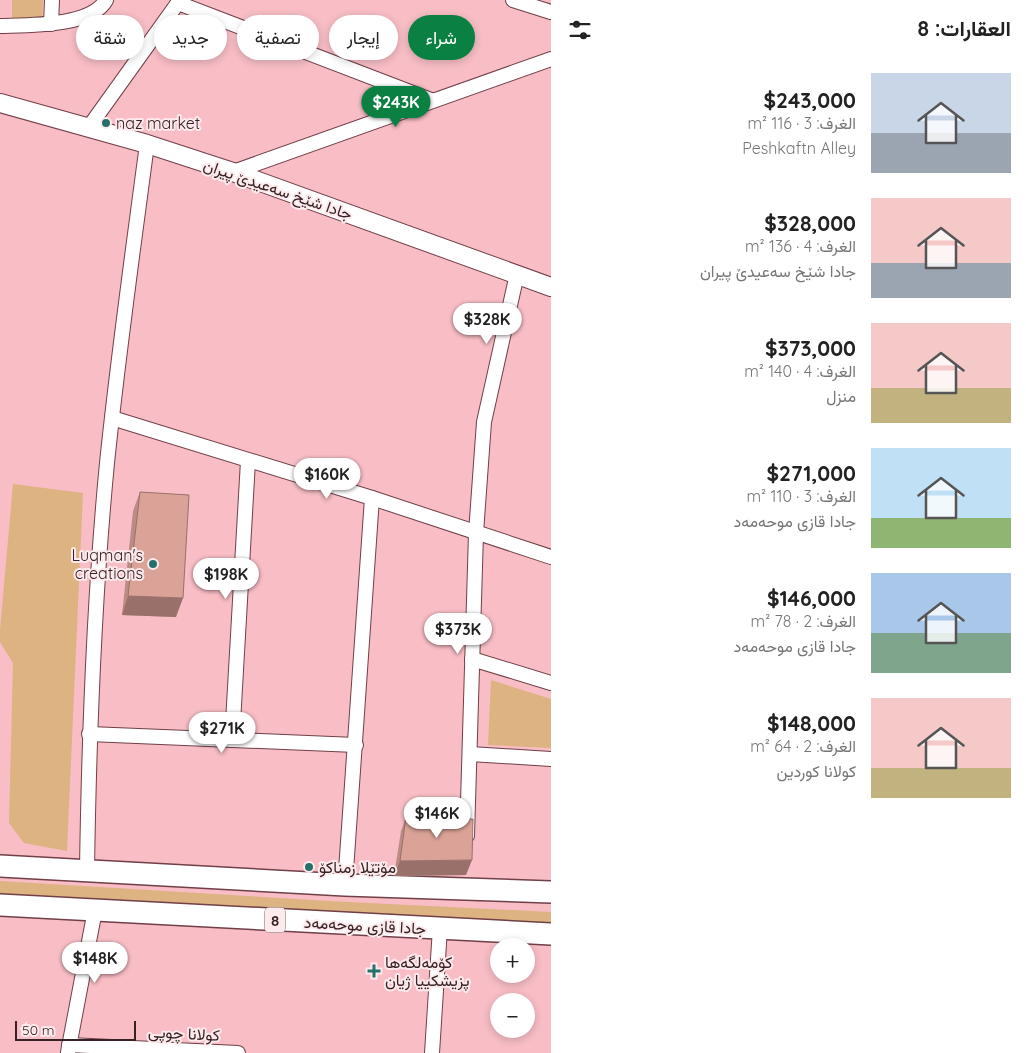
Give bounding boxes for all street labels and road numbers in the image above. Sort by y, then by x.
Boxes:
street label: جادا شێخ سەعیدێ پیران [200,154,355,226]
road number: 8 [265,908,285,932]
street label: جادا قازی موحەمەد [303,912,427,939]
street label: کولانا چوپی [148,1021,220,1047]

